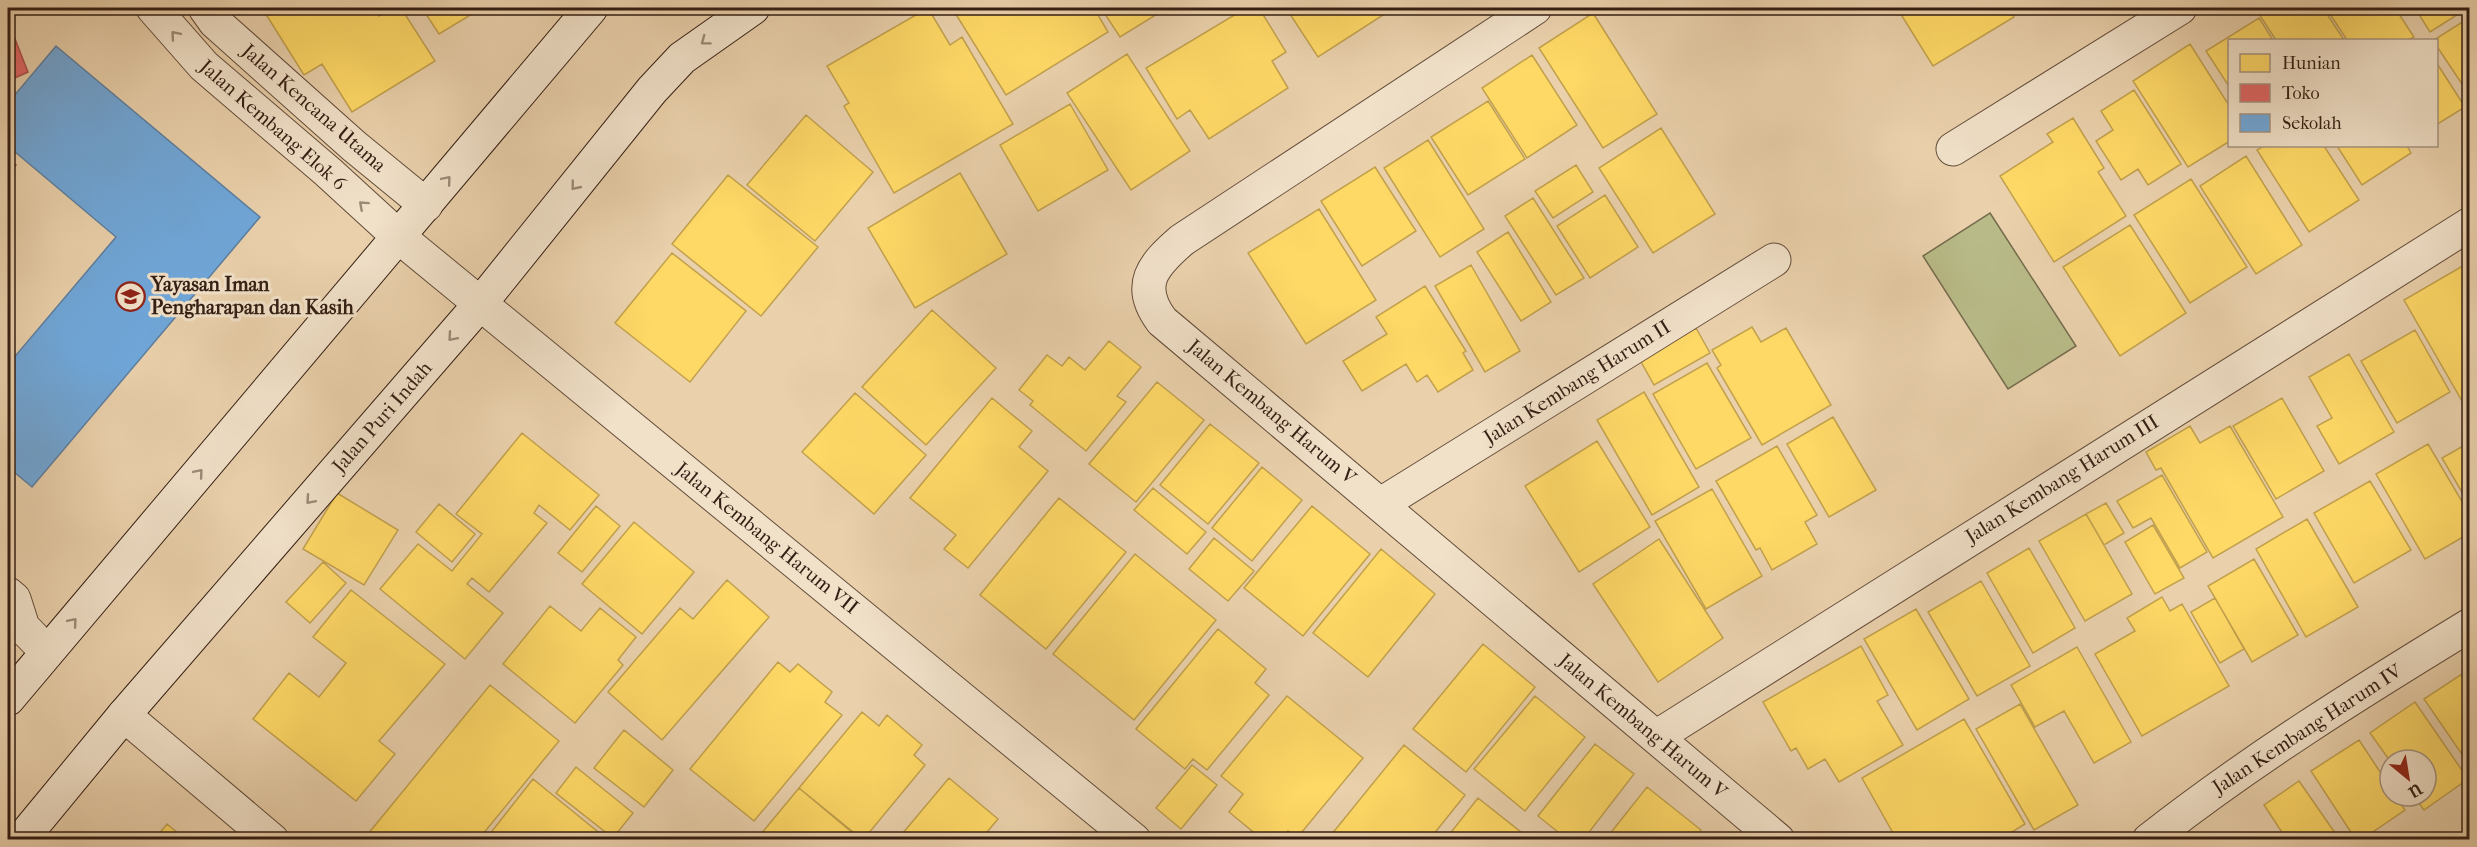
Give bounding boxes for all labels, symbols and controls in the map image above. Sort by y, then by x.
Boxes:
one-way arrow [172,31,183,42]
one-way arrow [700,33,711,44]
street label: Jalan Kencana Utama [236,38,391,177]
legend [2228,39,2438,147]
text: Hunian [2282,53,2341,74]
street label: Jalan Kembang Elok 6 [193,54,351,195]
text: Toko [2282,83,2320,104]
text: Sekolah [2282,113,2342,134]
one-way arrow [439,176,450,187]
one-way arrow [572,179,583,190]
one-way arrow [360,201,370,212]
place label: Yayasan Iman Pengharapan dan Kasih [150,273,354,319]
school or university icon: Yayasan Iman Pengharapan dan Kasih [114,280,146,312]
street label: Jalan Kembang Harum II [1478,315,1675,450]
one-way arrow [448,330,459,341]
street label: Jalan Kembang Harum V [1182,333,1362,490]
street label: Jalan Puri Indah [326,356,437,479]
street label: Jalan Kembang Harum III [1960,410,2163,549]
street label: Jalan Kembang Harum VII [669,456,863,619]
one-way arrow [191,469,202,480]
one-way arrow [306,493,317,504]
one-way arrow [65,618,76,629]
street label: Jalan Kembang Harum V [1553,647,1733,804]
street label: Jalan Kembang Harum IV [2206,659,2407,800]
north arrow [2378,748,2438,808]
text: U [2405,779,2426,802]

